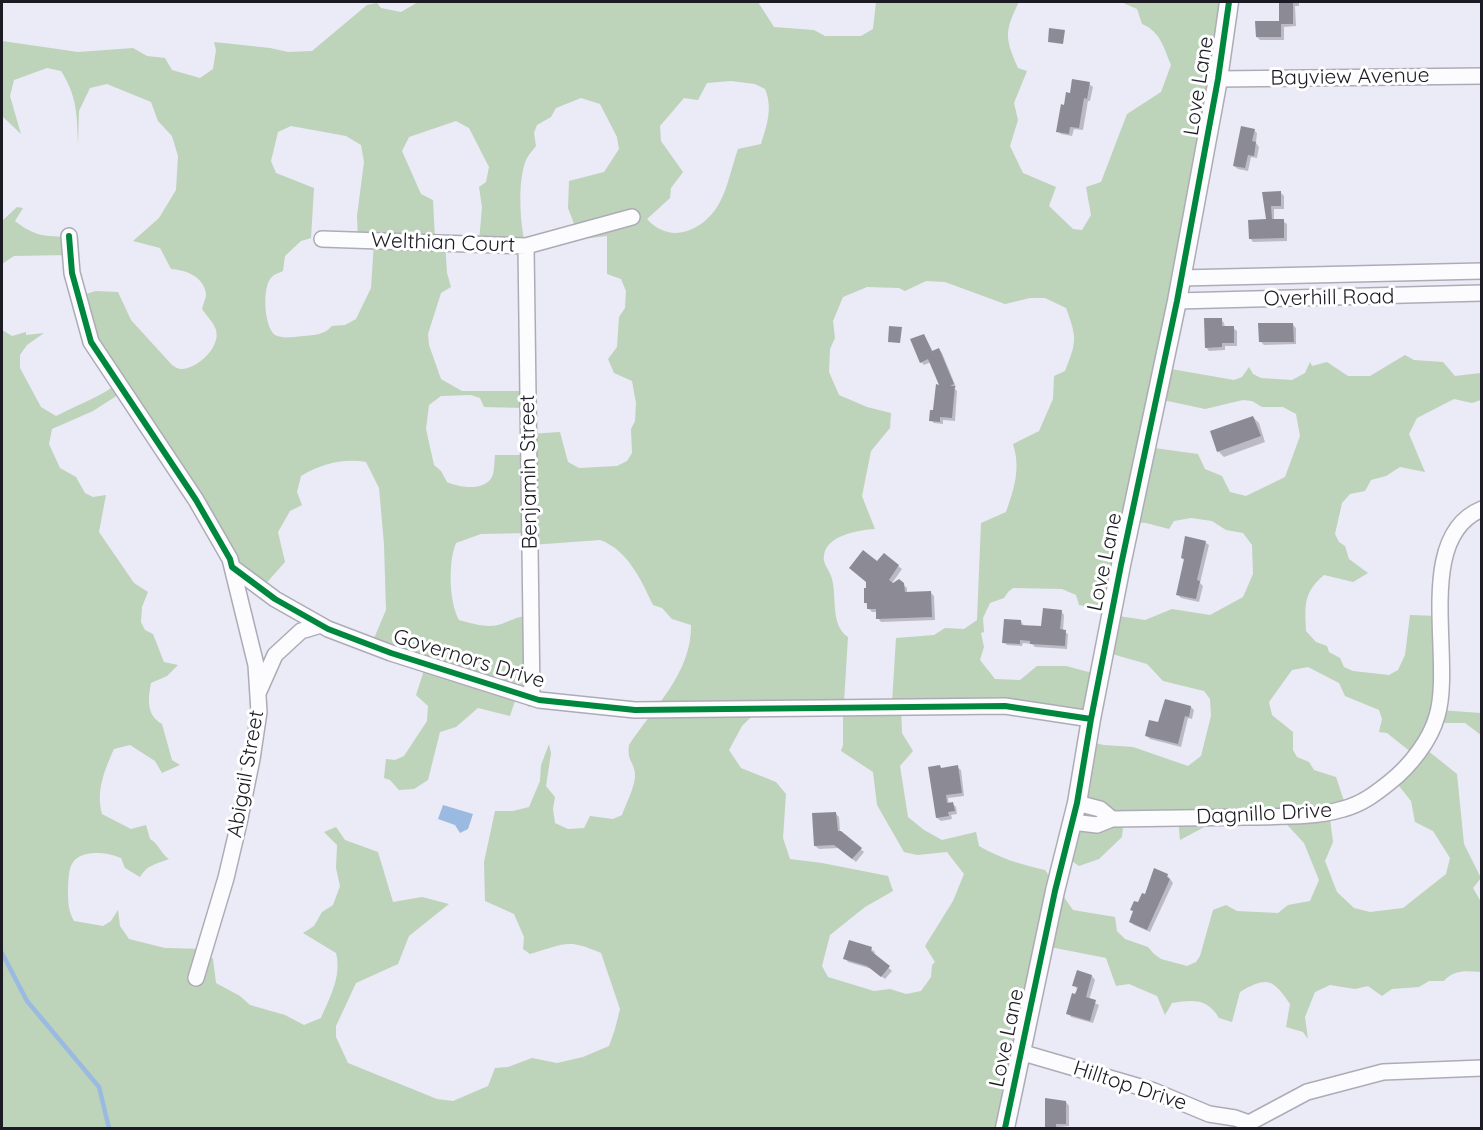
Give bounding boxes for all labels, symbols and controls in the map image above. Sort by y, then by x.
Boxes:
street label: Love Lane [1179,35,1219,137]
street label: Bayview Avenue [1270,63,1430,91]
street label: Welthian Court [370,228,516,258]
street label: Overhill Road [1263,284,1395,312]
street label: Benjamin Street [515,394,543,550]
street label: Love Lane [1082,510,1128,614]
street label: Governors Drive [390,624,548,694]
street label: Abigail Street [222,708,270,840]
street label: Dagnillo Drive [1195,798,1333,830]
street label: Love Lane [984,986,1030,1090]
street label: Hilltop Drive [1070,1056,1190,1116]

